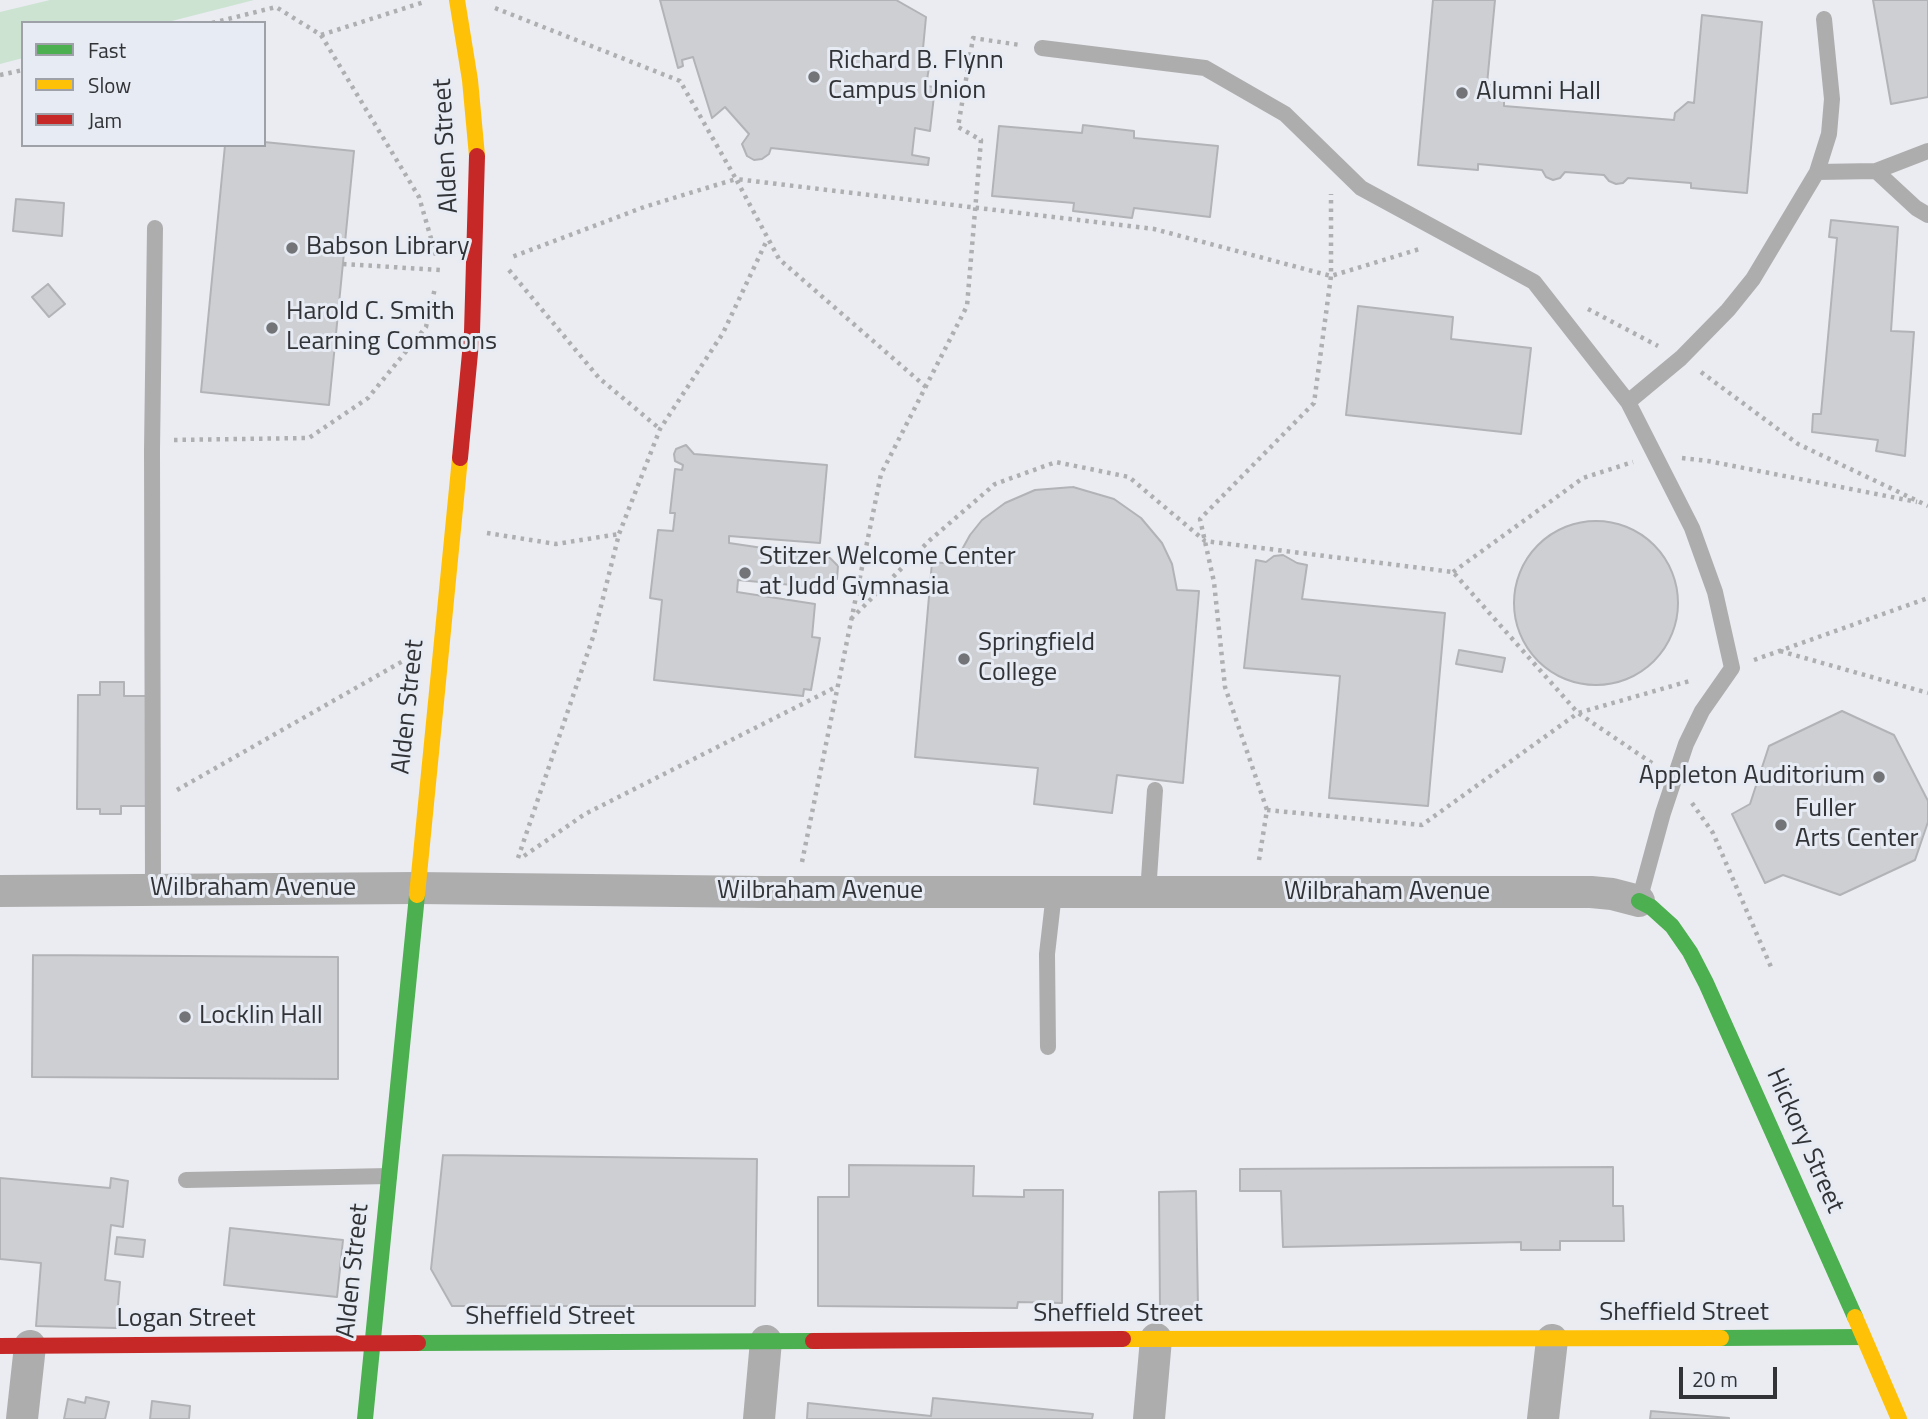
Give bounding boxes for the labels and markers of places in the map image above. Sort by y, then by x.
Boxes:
place label: Richard B. Flynn Campus Union [828,46,1004,108]
marker: Richard B. Flynn Campus Union [806,69,822,85]
place label: Alumni Hall [1476,77,1601,109]
marker: Alumni Hall [1454,85,1470,101]
place label: Babson Library [306,232,470,264]
marker: Babson Library [284,240,300,256]
place label: Harold C. Smith Learning Commons [286,297,497,358]
marker: Harold C. Smith Learning Commons [264,320,280,336]
place label: Stitzer Welcome Center at Judd Gymnasia [759,542,1016,604]
marker: Stitzer Welcome Center at Judd Gymnasia [737,565,753,581]
place label: Springfield College [978,628,1095,690]
marker: Springfield College [956,651,972,667]
place label: Appleton Auditorium [1639,761,1865,793]
marker: Appleton Auditorium [1871,769,1887,785]
place label: Fuller Arts Center [1795,794,1919,856]
marker: Fuller Arts Center [1773,817,1789,833]
place label: Locklin Hall [199,1001,323,1033]
marker: Locklin Hall [177,1009,193,1025]

